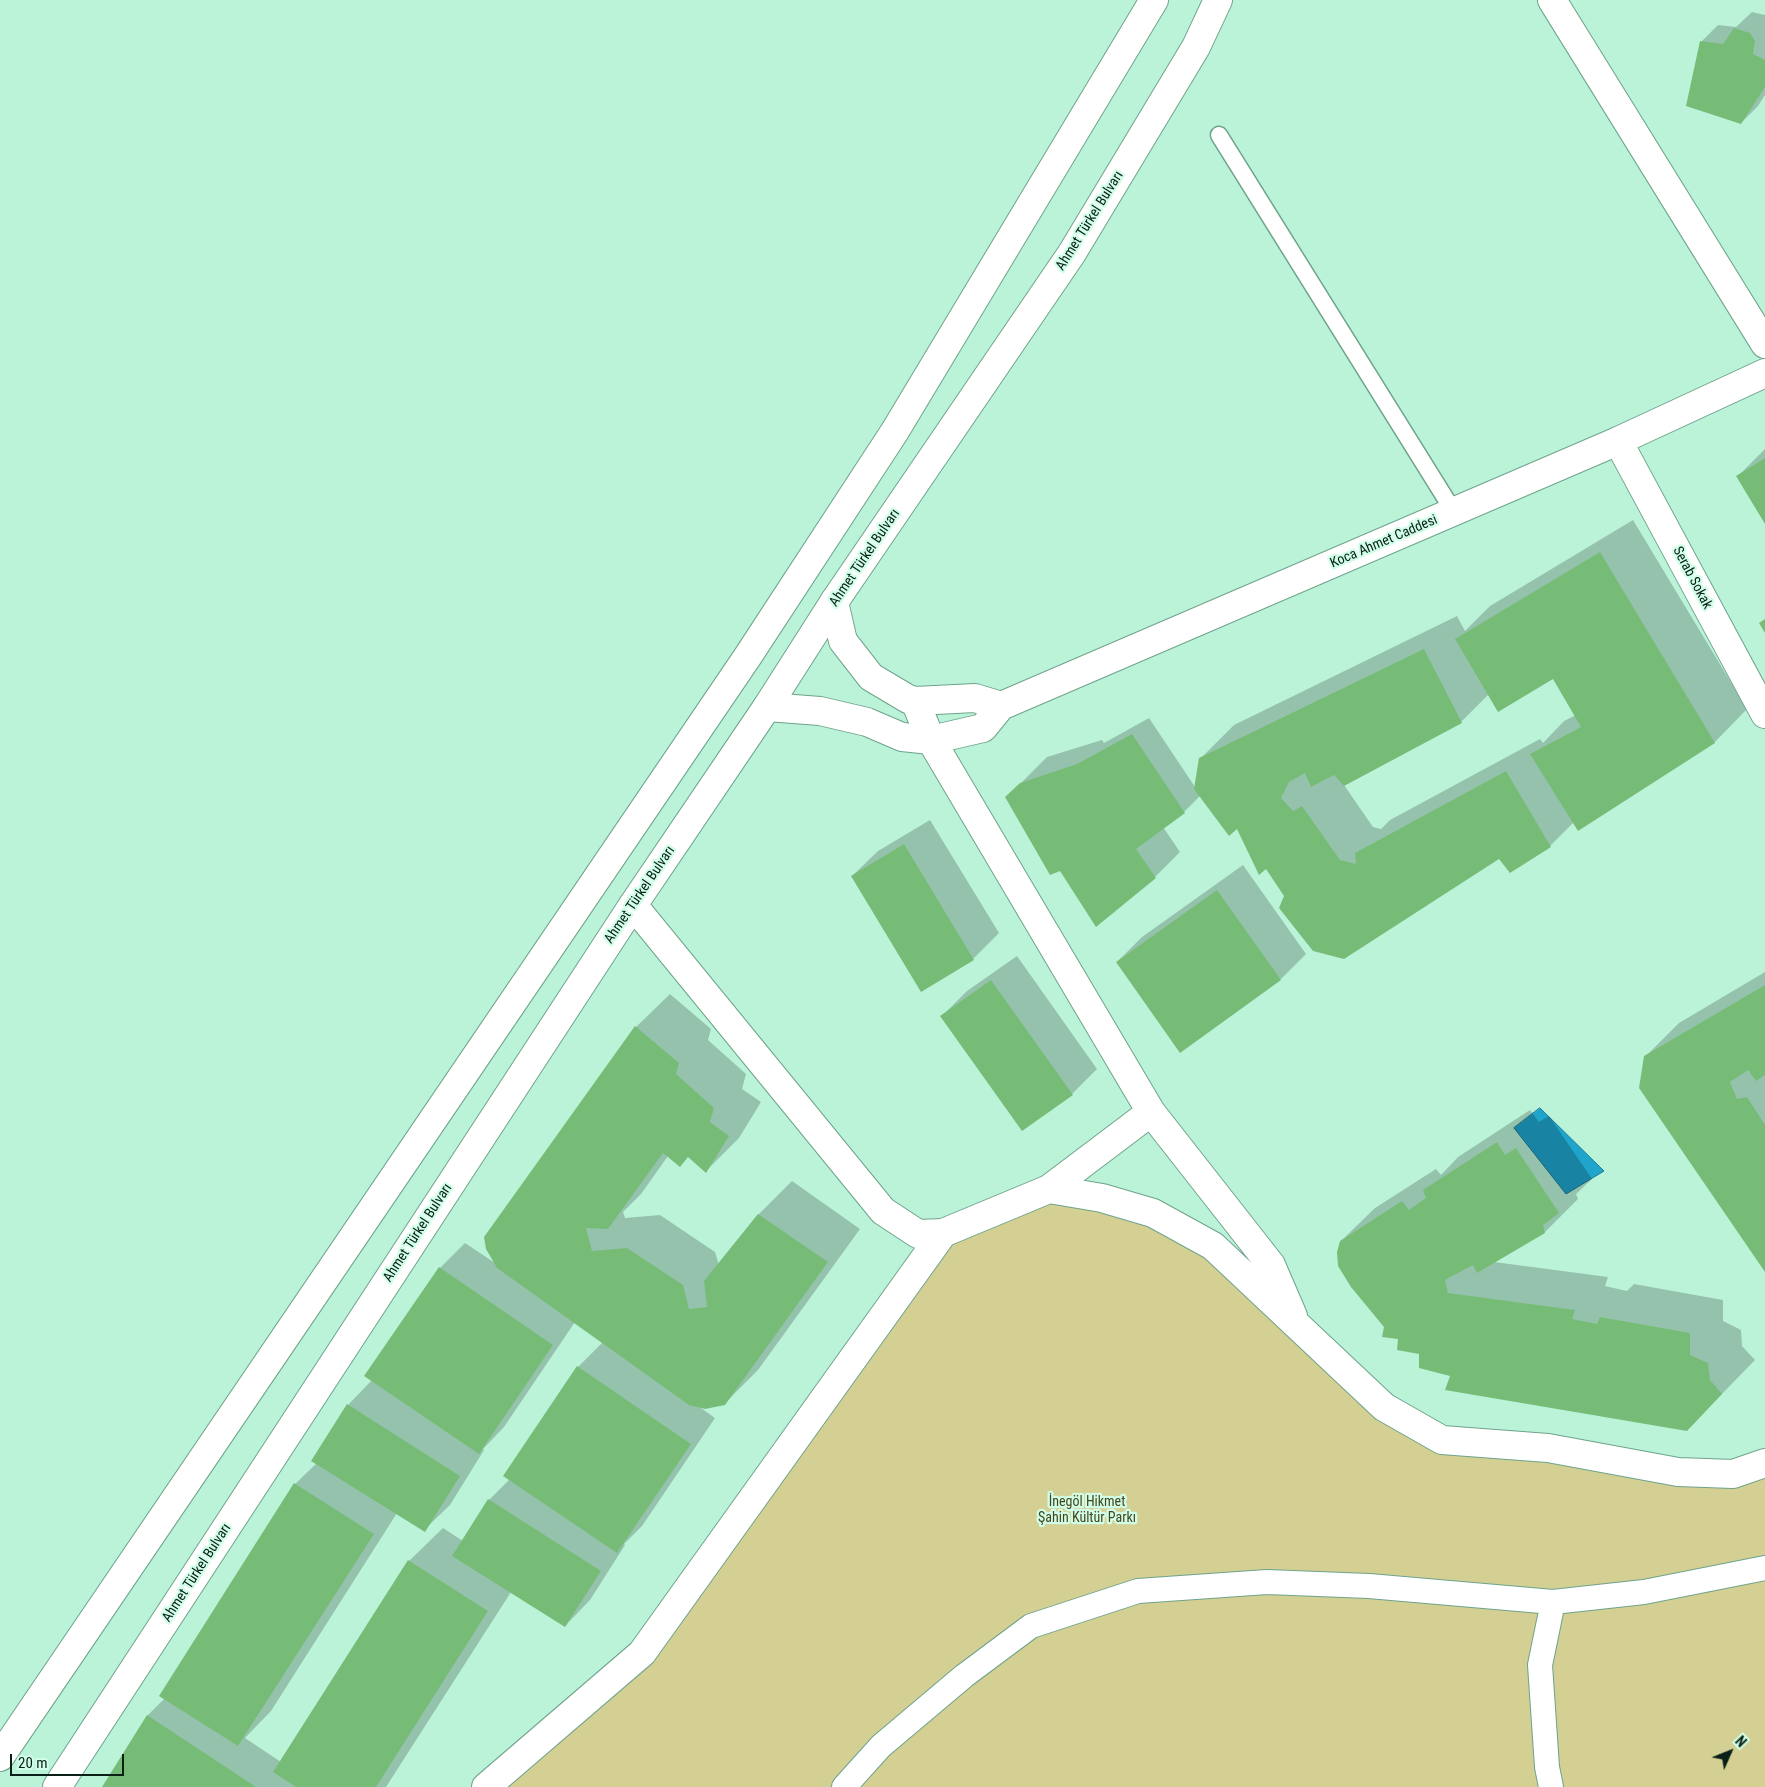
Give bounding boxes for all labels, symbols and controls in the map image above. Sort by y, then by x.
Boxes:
street label: Ahmet Türkel Bulvarı [1053,168,1127,274]
street label: Ahmet Türkel Bulvarı [826,506,904,610]
street label: Koca Ahmet Caddesi [1328,512,1440,572]
street label: Serab Sokak [1669,544,1715,612]
street label: Ahmet Türkel Bulvarı [601,843,679,947]
street label: Ahmet Türkel Bulvarı [380,1181,456,1285]
park label: İnegöl Hikmet Şahin Kültür Parkı [1038,1494,1136,1526]
street label: Ahmet Türkel Bulvarı [159,1521,235,1625]
north arrow [1705,1727,1755,1777]
text: N [1732,1733,1750,1750]
scale bar [12,1744,126,1776]
text: 20 m [18,1754,48,1772]

